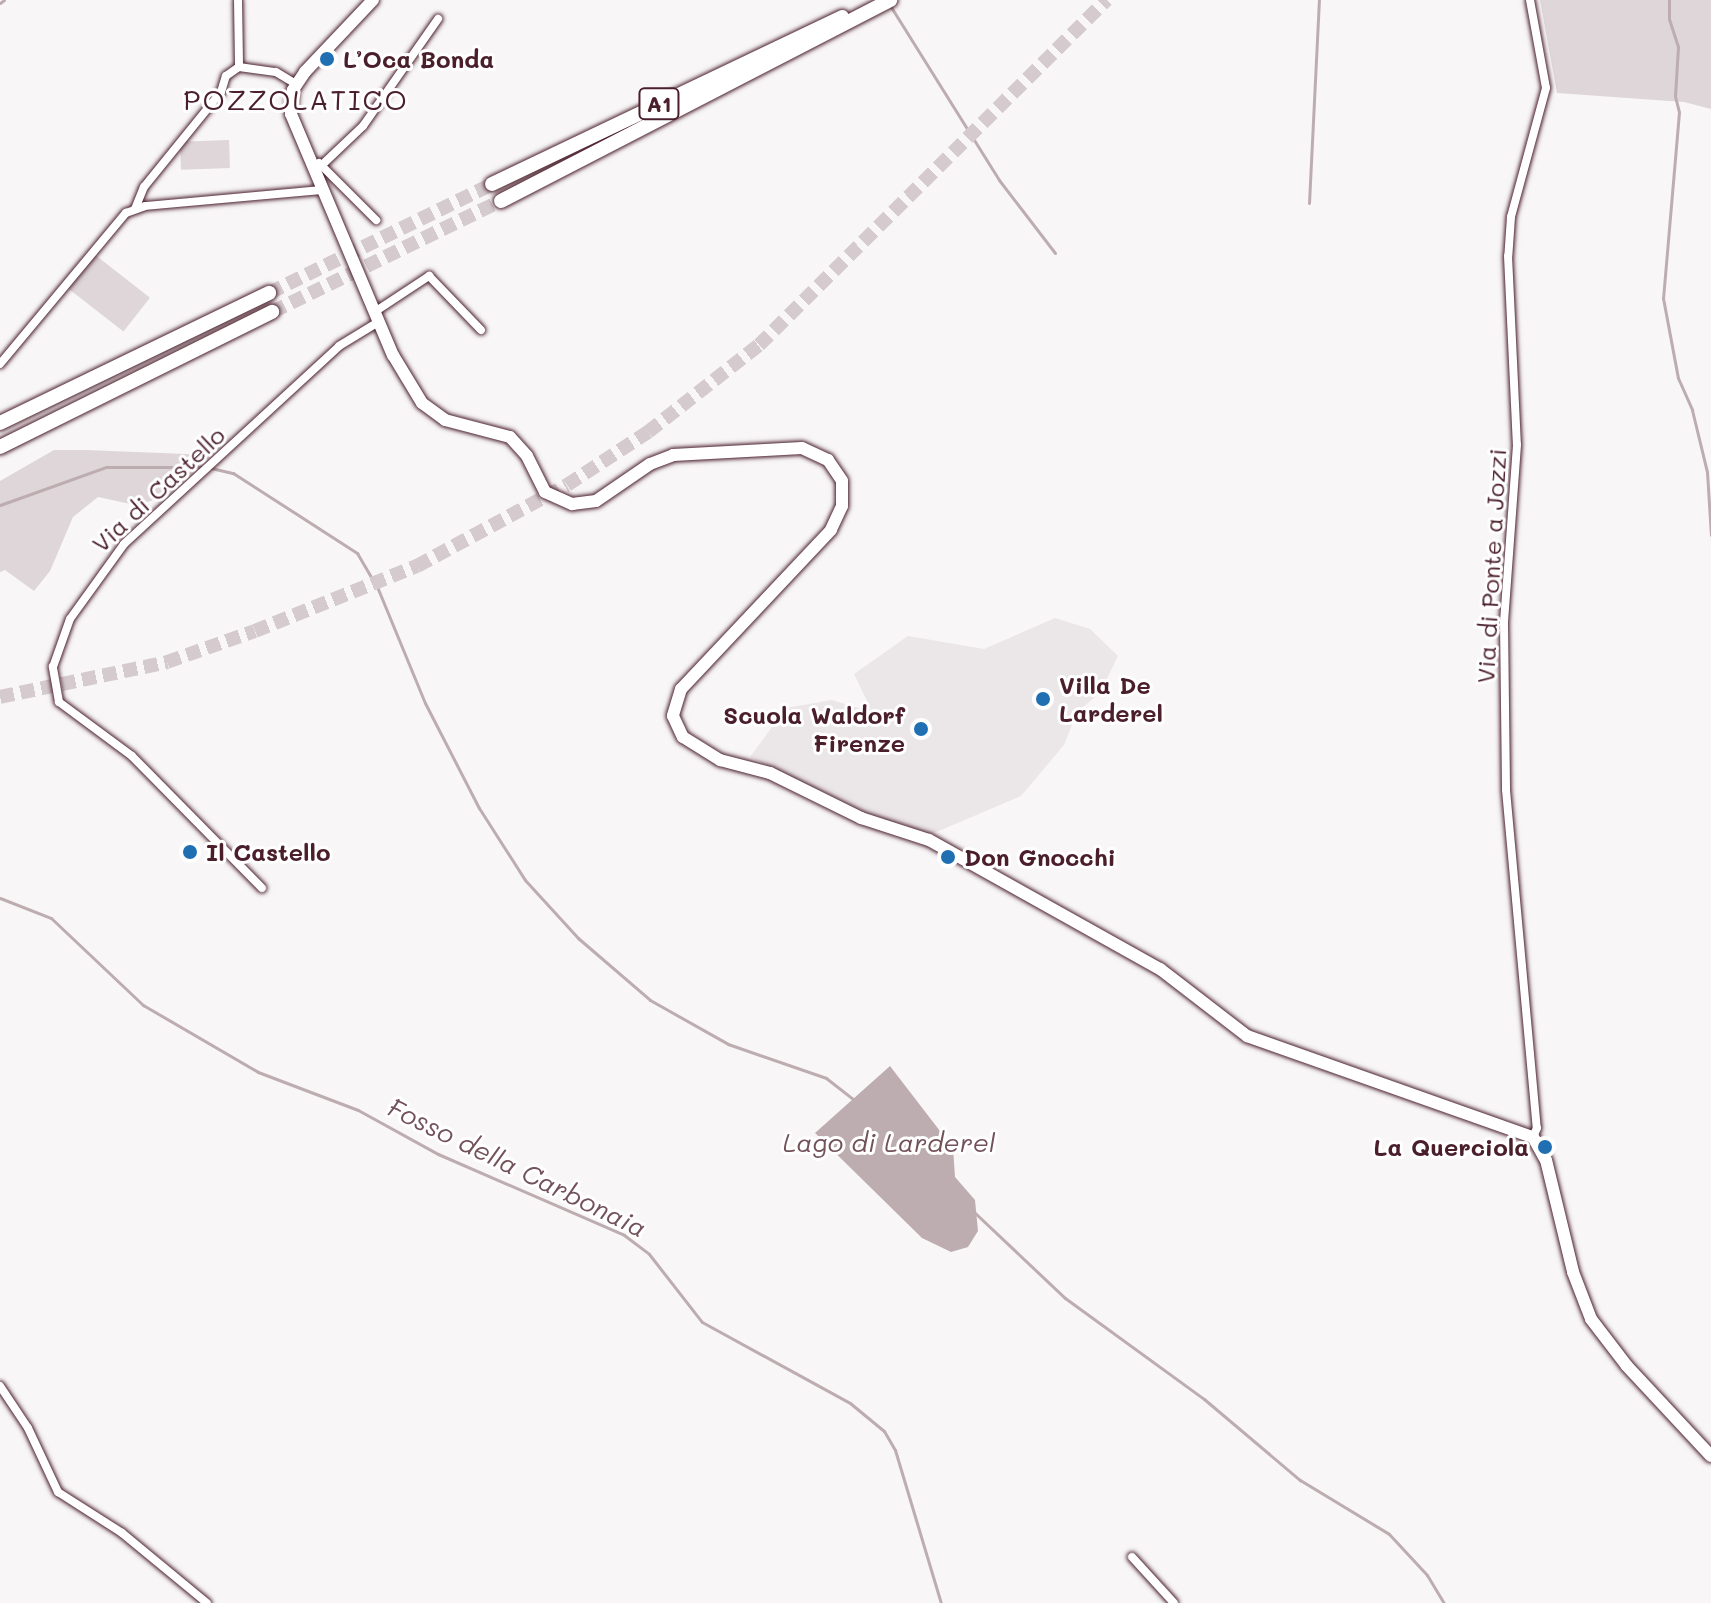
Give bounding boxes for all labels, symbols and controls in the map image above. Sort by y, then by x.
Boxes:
place label: L’Oca Bonda [343,45,494,73]
marker: L’Oca Bonda [318,50,336,68]
district label: POZZOLATICO [183,82,409,116]
road number: A1 [637,86,681,122]
street label: Via di Castello [86,420,230,558]
street label: Via di Ponte a Jozzi [1470,448,1512,684]
place label: Villa De Larderel [1059,671,1163,727]
marker: Villa De Larderel [1034,690,1052,708]
place label: Scuola Waldorf Firenze [723,701,905,757]
marker: Scuola Waldorf Firenze [912,720,930,738]
place label: Il Castello [206,838,330,866]
marker: Il Castello [181,843,199,861]
place label: Don Gnocchi [964,843,1116,871]
marker: Don Gnocchi [939,848,957,866]
water label: Fosso della Carbonaia [383,1092,651,1244]
water label: Lago di Larderel [783,1127,995,1159]
place label: La Querciola [1374,1133,1529,1161]
marker: La Querciola [1536,1138,1554,1156]

